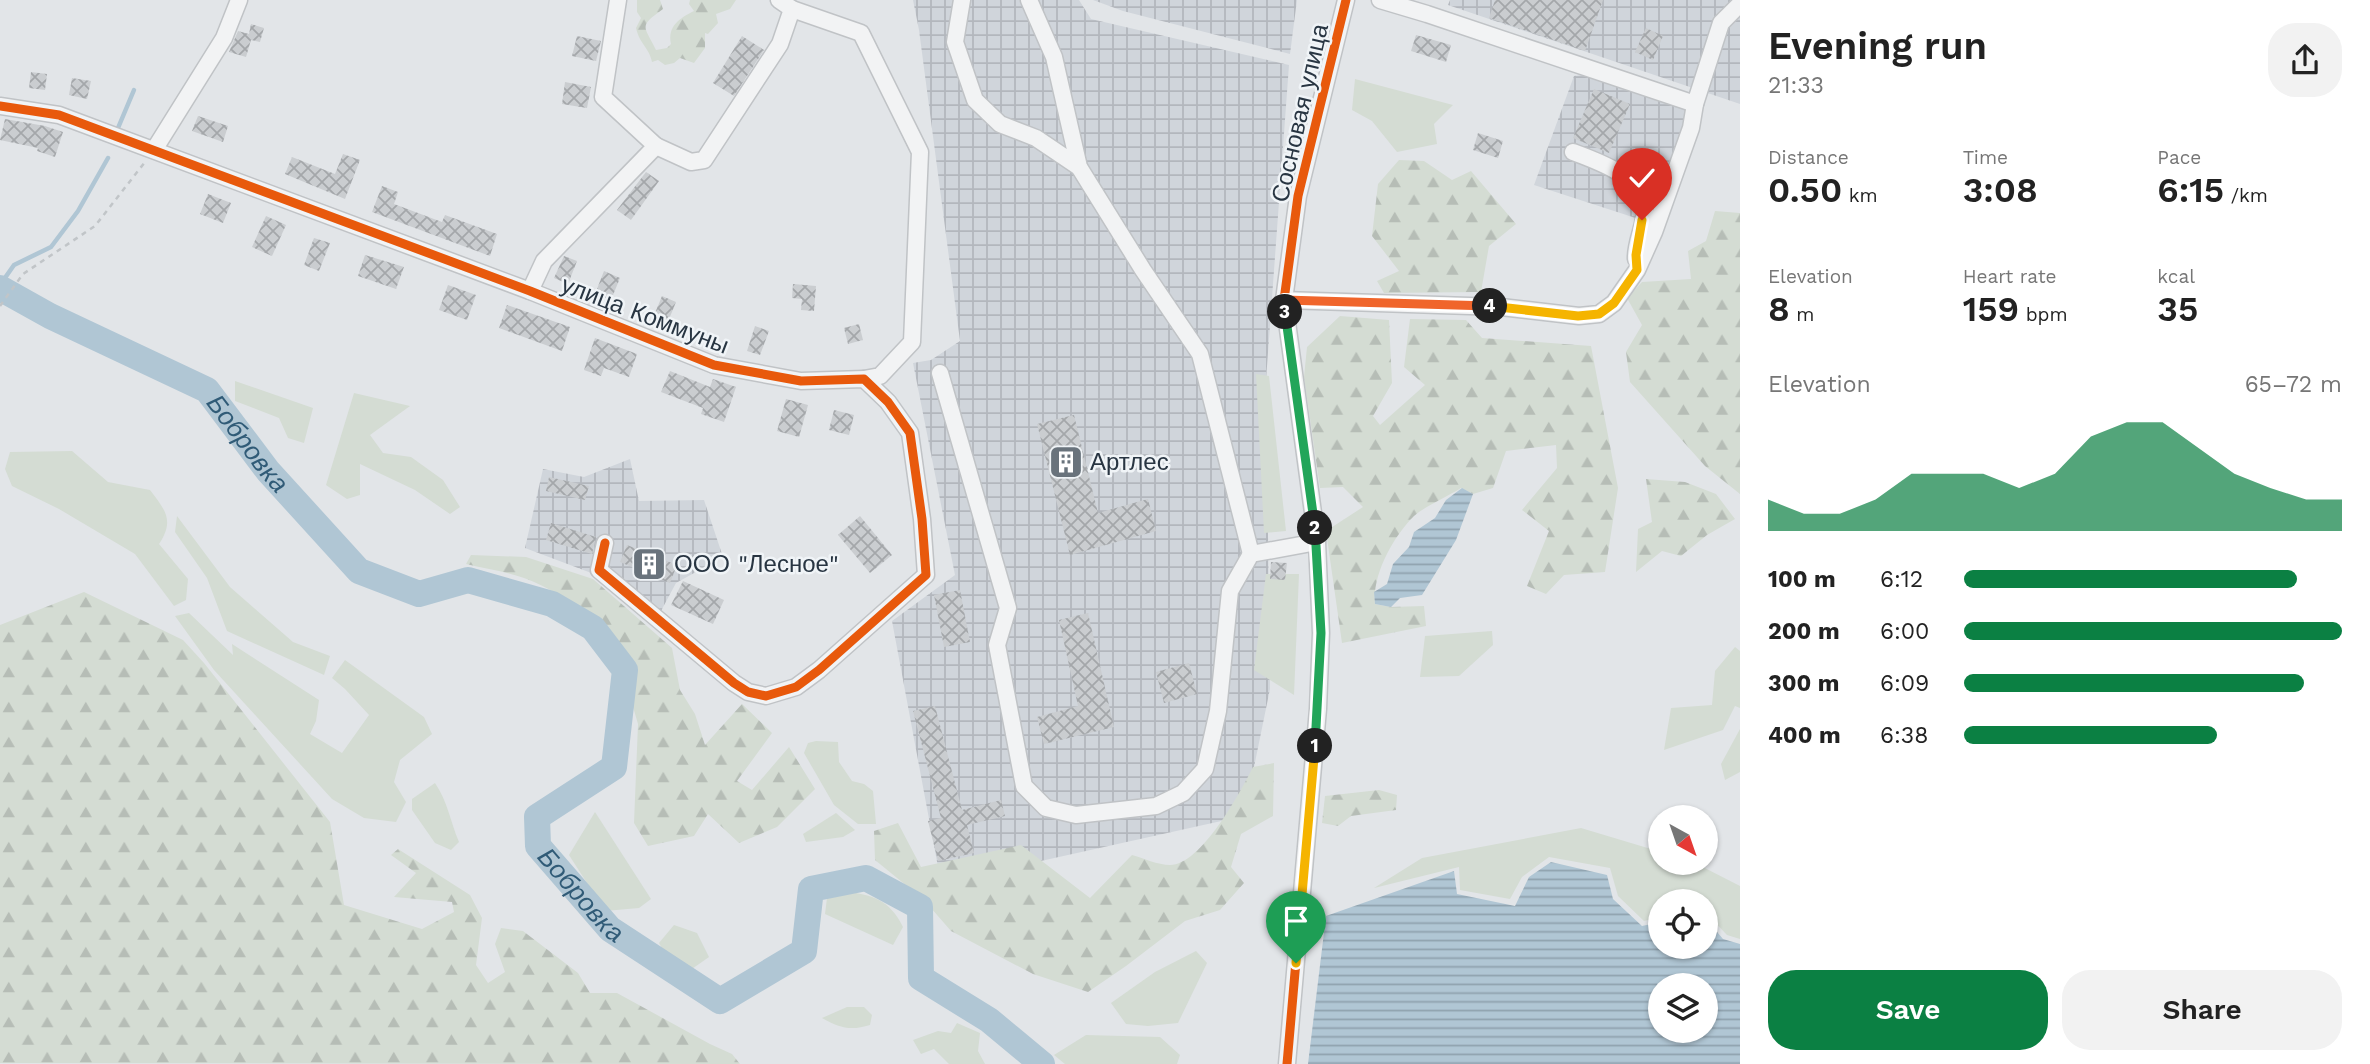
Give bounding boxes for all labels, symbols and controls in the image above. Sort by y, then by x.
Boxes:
street label: Сосновая улица [1266,20,1334,205]
button: share [2268,23,2342,97]
text: Evening run [1768,24,1987,68]
text: 21:33 [1768,72,1824,99]
text: Distance [1768,146,1849,169]
text: Time [1963,146,2008,169]
text: Pace [2157,146,2201,169]
pin [1612,148,1672,220]
icon: check [1623,159,1661,197]
text: 0.50 [1768,169,1842,211]
text: 3:08 [1963,169,2038,211]
text: 6:15 [2157,169,2224,211]
text: km [1842,184,1878,207]
text: /km [2224,184,2268,207]
text: Elevation [1768,265,1853,288]
text: Heart rate [1963,265,2057,288]
text: kcal [2157,265,2195,288]
street label: улица Коммуны [557,270,733,360]
pin: 4 [1472,288,1508,324]
text: 8 [1768,288,1790,330]
text: 159 [1963,288,2019,330]
text: 35 [2157,288,2198,330]
pin: 3 [1268,294,1302,330]
text: 4 [1483,294,1496,317]
text: 3 [1279,300,1290,323]
text: m [1790,303,1814,326]
text: bpm [2019,303,2068,326]
text: Elevation [1768,371,1871,398]
text: 65–72 m [2245,371,2342,398]
water label: Бобровка [201,389,295,498]
building icon: Артлес [1047,443,1085,481]
place label: Артлес [1090,448,1169,476]
pin: 2 [1298,510,1332,546]
text: 2 [1309,516,1320,539]
building icon: ООО "Лесное" [630,545,668,583]
place label: ООО "Лесное" [674,550,839,578]
text: 100 m [1768,566,1836,593]
text: 6:12 [1880,566,1923,593]
text: 200 m [1768,618,1840,645]
text: 6:00 [1880,618,1929,645]
text: 300 m [1768,670,1839,697]
text: 6:09 [1880,670,1929,697]
text: 400 m [1768,722,1841,749]
text: 6:38 [1880,722,1928,749]
pin: 1 [1298,728,1332,764]
text: 1 [1310,734,1319,757]
north arrow [1648,805,1718,875]
map controls [1648,805,1718,1043]
water label: Бобровка [532,842,629,949]
button: locate [1648,889,1718,959]
pin [1266,891,1326,963]
icon: arrive [1277,902,1315,940]
button: Save [1768,970,2048,1050]
button: Share [2062,970,2342,1050]
button: layers [1648,973,1718,1043]

